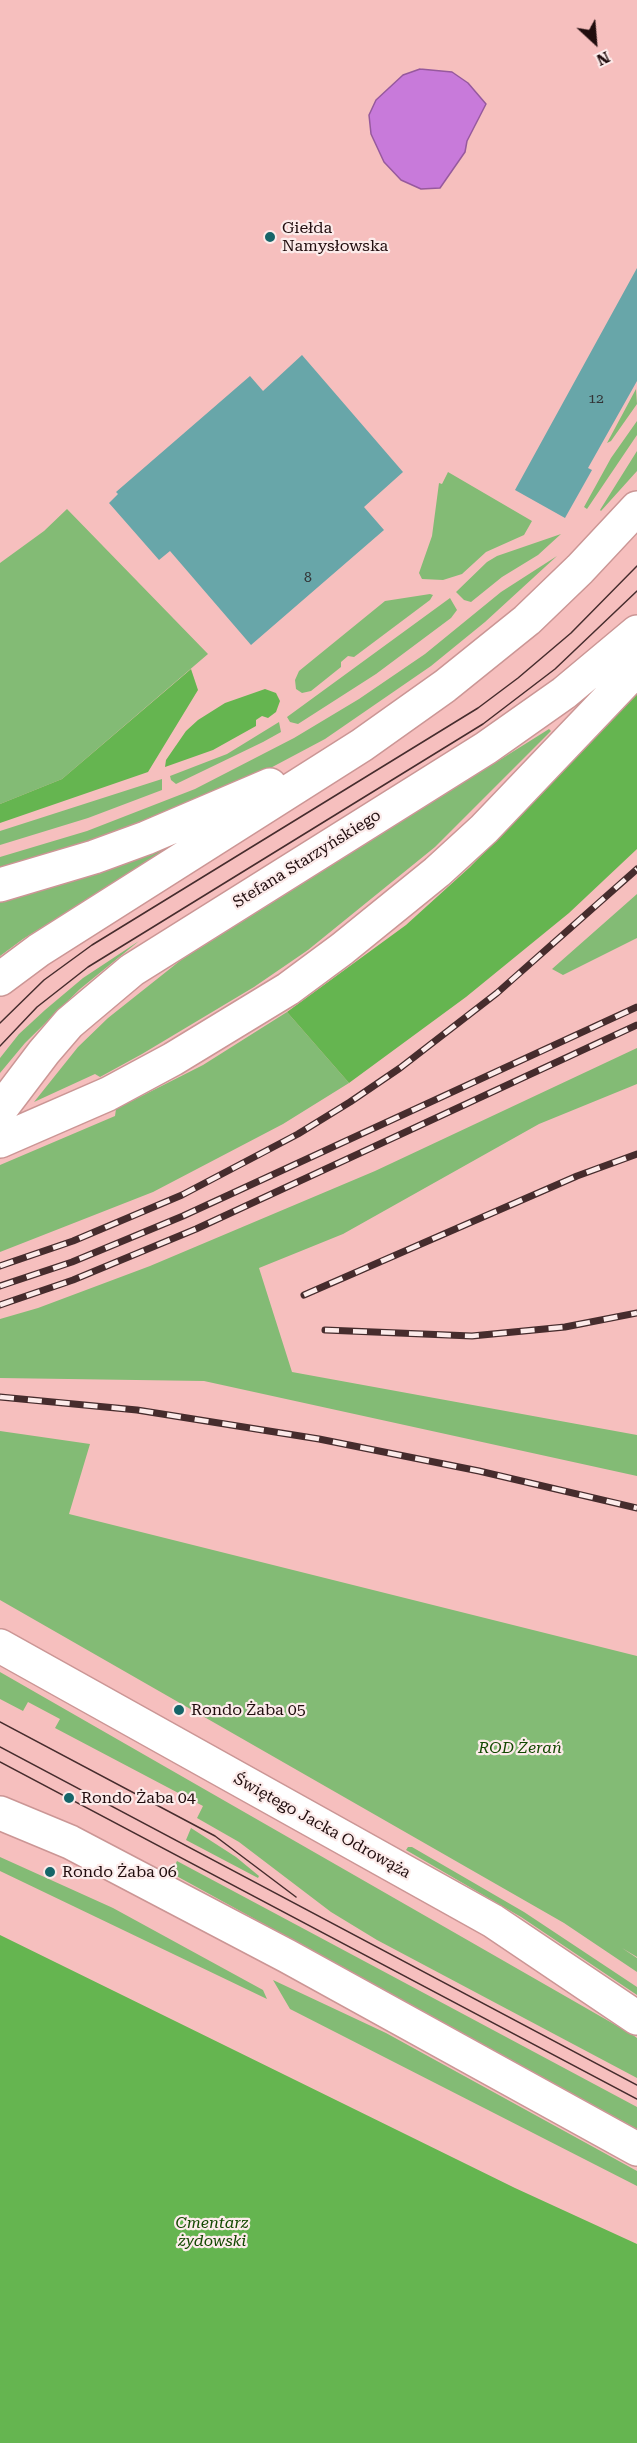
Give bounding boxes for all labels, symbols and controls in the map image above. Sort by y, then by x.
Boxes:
north arrow [565,12,625,72]
text: N [593,47,613,70]
place label: Giełda Namysłowska [282,218,388,256]
marker: Giełda Namysłowska [263,230,277,244]
house number: 12 [588,391,604,407]
house number: 8 [304,570,312,586]
street label: Stefana Starzyńskiego [230,806,384,912]
place label: Rondo Żaba 05 [191,1700,306,1720]
marker: Rondo Żaba 05 [172,1703,186,1717]
park label: ROD Żerań [478,1738,562,1758]
street label: Świętego Jacka Odrowąża [230,1769,414,1883]
place label: Rondo Żaba 04 [81,1788,196,1808]
marker: Rondo Żaba 04 [62,1791,76,1805]
place label: Rondo Żaba 06 [62,1862,177,1882]
marker: Rondo Żaba 06 [43,1865,57,1879]
park label: Cmentarz żydowski [176,2213,248,2251]

